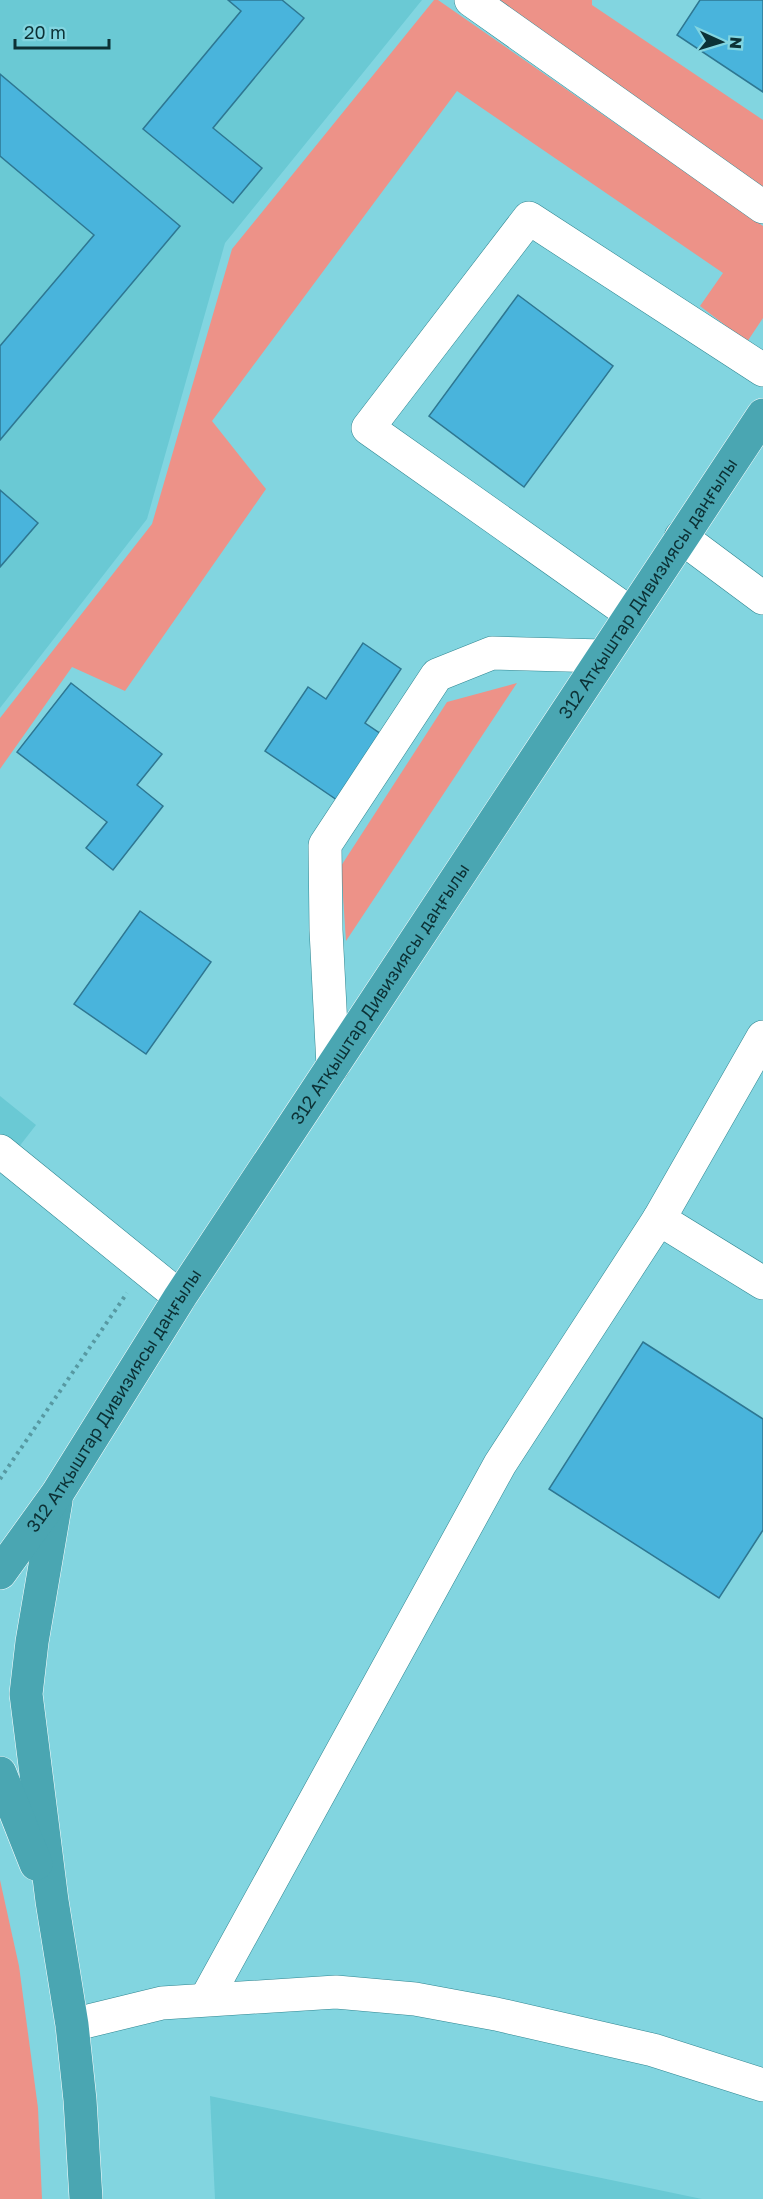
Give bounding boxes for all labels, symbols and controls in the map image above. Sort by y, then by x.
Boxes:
scale bar [15,12,110,50]
north arrow [691,12,751,72]
text: 20 m [24,21,66,43]
text: N [726,36,746,50]
street label: 312 Атқыштар Дивизиясы даңғылы [553,453,742,723]
street label: 312 Атқыштар Дивизиясы даңғылы [285,859,474,1128]
street label: 312 Атқыштар Дивизиясы даңғылы [21,1264,206,1536]

